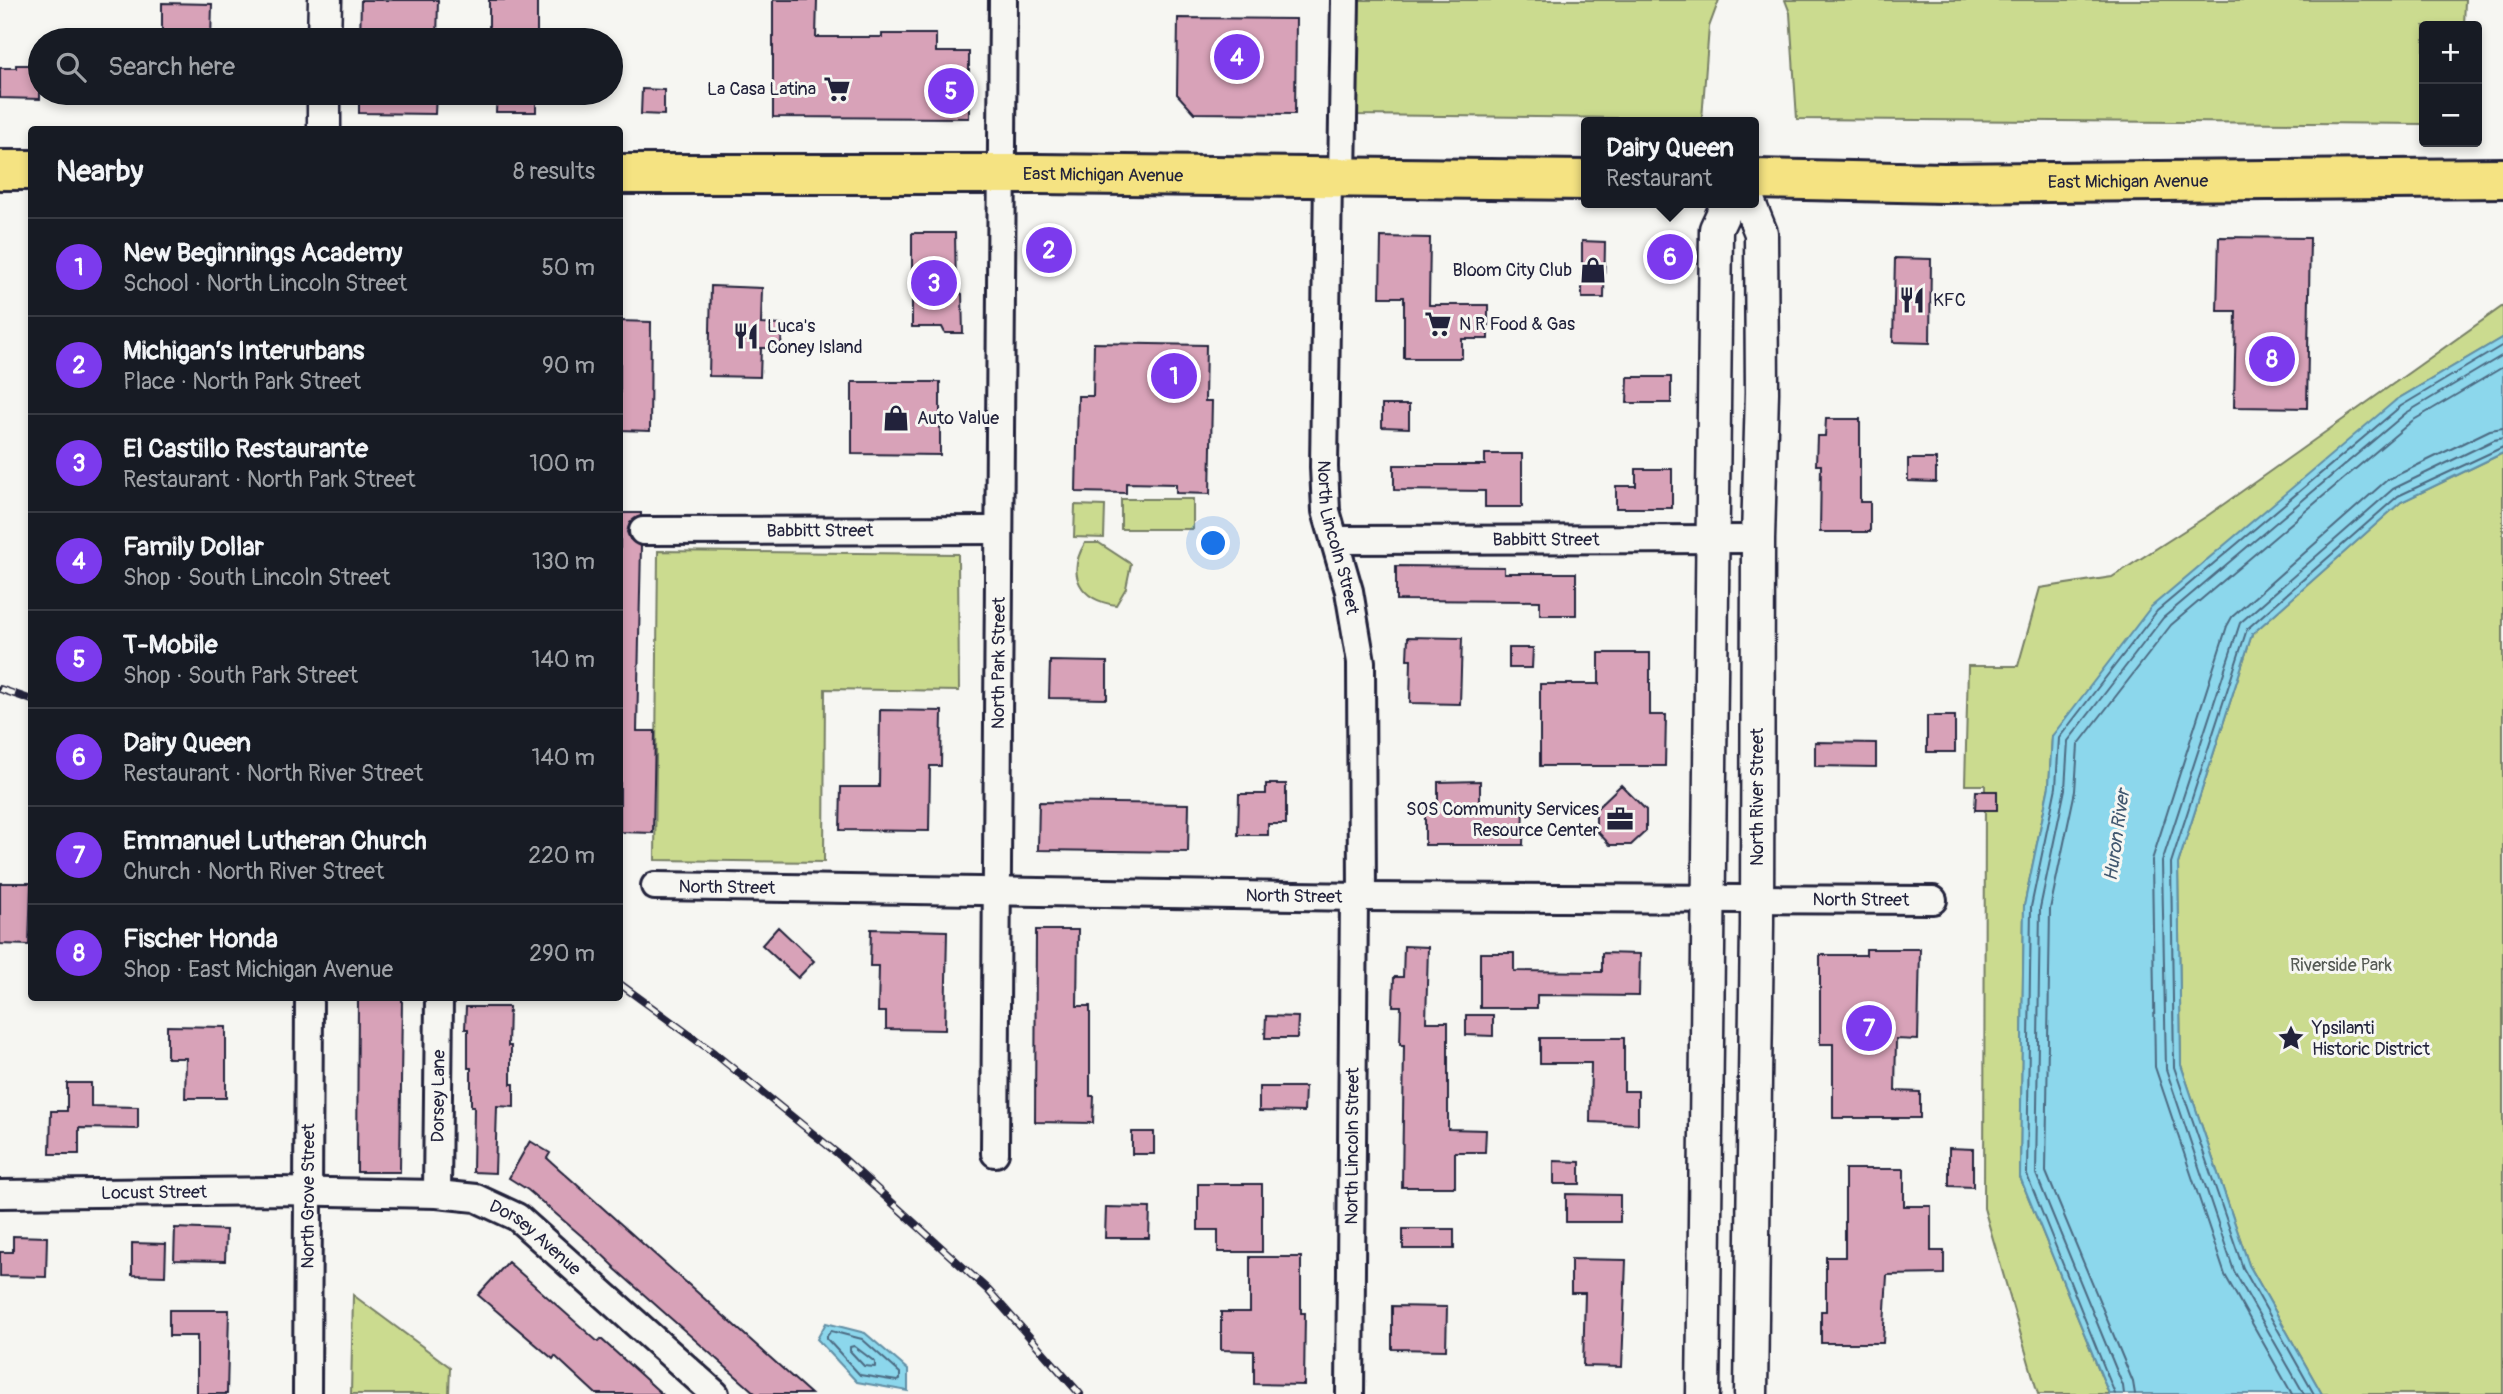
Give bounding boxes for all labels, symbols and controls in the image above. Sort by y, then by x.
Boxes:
map controls [2419,21,2482,147]
button: + [2419,21,2482,84]
search box [28,28,623,105]
pin: 4 [1214,31,1260,83]
icon: search [52,48,90,86]
text: Search here [108,51,235,83]
pin: 5 [928,65,974,117]
supermarket icon: La Casa Latina [822,74,852,104]
place label: La Casa Latina [707,78,816,101]
button: − [2419,84,2482,147]
popup [1581,117,1759,208]
text: Dairy Queen [1606,132,1734,164]
text: Nearby [56,153,143,190]
text: 8 results [513,157,595,186]
street label: East Michigan Avenue [1023,163,1184,188]
text: Restaurant [1606,164,1712,193]
street label: East Michigan Avenue [2048,170,2208,194]
pin: 2 [1026,224,1072,276]
pin: 6 [1647,231,1693,283]
text: New Beginnings Academy [123,237,402,269]
text: 1 [75,253,84,282]
text: 50 m [541,253,595,282]
shop icon: Bloom City Club [1578,255,1608,285]
pin: 3 [911,257,957,309]
place label: Bloom City Club [1452,259,1572,282]
text: School · North Lincoln Street [123,269,407,298]
restaurant icon: KFC [1897,285,1927,315]
place label: KFC [1933,289,1966,312]
supermarket icon: N R Food & Gas [1423,309,1453,339]
place label: N R Food & Gas [1459,313,1575,336]
place label: Luca's Coney Island [767,315,863,359]
restaurant icon: Luca's Coney Island [731,321,761,351]
pin: 8 [2249,333,2295,385]
text: Michigan’s Interurbans [123,335,365,367]
pin: 1 [1151,350,1197,402]
text: 2 [73,351,85,380]
text: 90 m [542,351,595,380]
text: Place · North Park Street [123,367,361,396]
shop icon: Auto Value [881,403,911,433]
place label: Auto Value [917,407,999,430]
text: El Castillo Restaurante [123,433,368,465]
text: 3 [73,449,85,478]
text: 100 m [529,449,595,478]
street label: North Lincoln Street [1312,460,1364,617]
text: Restaurant · North Park Street [123,465,416,494]
street label: Babbitt Street [767,519,874,543]
your location [1196,526,1230,560]
street label: Babbitt Street [1493,528,1600,552]
text: Family Dollar [123,531,264,563]
text: 4 [72,547,86,576]
text: 130 m [532,547,595,576]
text: Shop · South Lincoln Street [123,563,390,592]
street label: North Park Street [987,596,1011,729]
text: T-Mobile [123,629,218,661]
text: 5 [73,645,85,674]
text: 140 m [532,645,595,674]
text: Shop · South Park Street [123,661,358,690]
text: Dairy Queen [123,727,251,759]
street label: North River Street [1746,727,1769,866]
text: 6 [72,743,86,772]
text: 140 m [532,743,595,772]
text: Restaurant · North River Street [123,759,423,788]
water label: Huron River [2099,785,2136,883]
place label: SOS Community Services Resource Center [1406,798,1600,842]
office icon: SOS Community Services Resource Center [1605,804,1635,834]
text: Emmanuel Lutheran Church [123,825,427,857]
text: 7 [73,841,85,870]
text: 220 m [528,841,595,870]
text: Church · North River Street [123,857,384,886]
street label: North Street [678,875,776,900]
street label: North Street [1245,884,1343,909]
street label: North Street [1812,888,1910,912]
text: Fischer Honda [123,923,278,955]
text: 8 [73,939,85,968]
text: 290 m [529,939,595,968]
park label: Riverside Park [2290,954,2393,977]
text: Shop · East Michigan Avenue [123,955,393,984]
pin: 7 [1846,1002,1892,1054]
place label: Ypsilanti Historic District [2311,1017,2431,1061]
place icon: Ypsilanti Historic District [2276,1023,2306,1053]
street label: Dorsey Lane [427,1049,450,1143]
street label: North Lincoln Street [1340,1066,1365,1225]
street label: North Grove Street [297,1123,320,1269]
street label: Locust Street [101,1181,208,1205]
street label: Dorsey Avenue [486,1195,586,1281]

